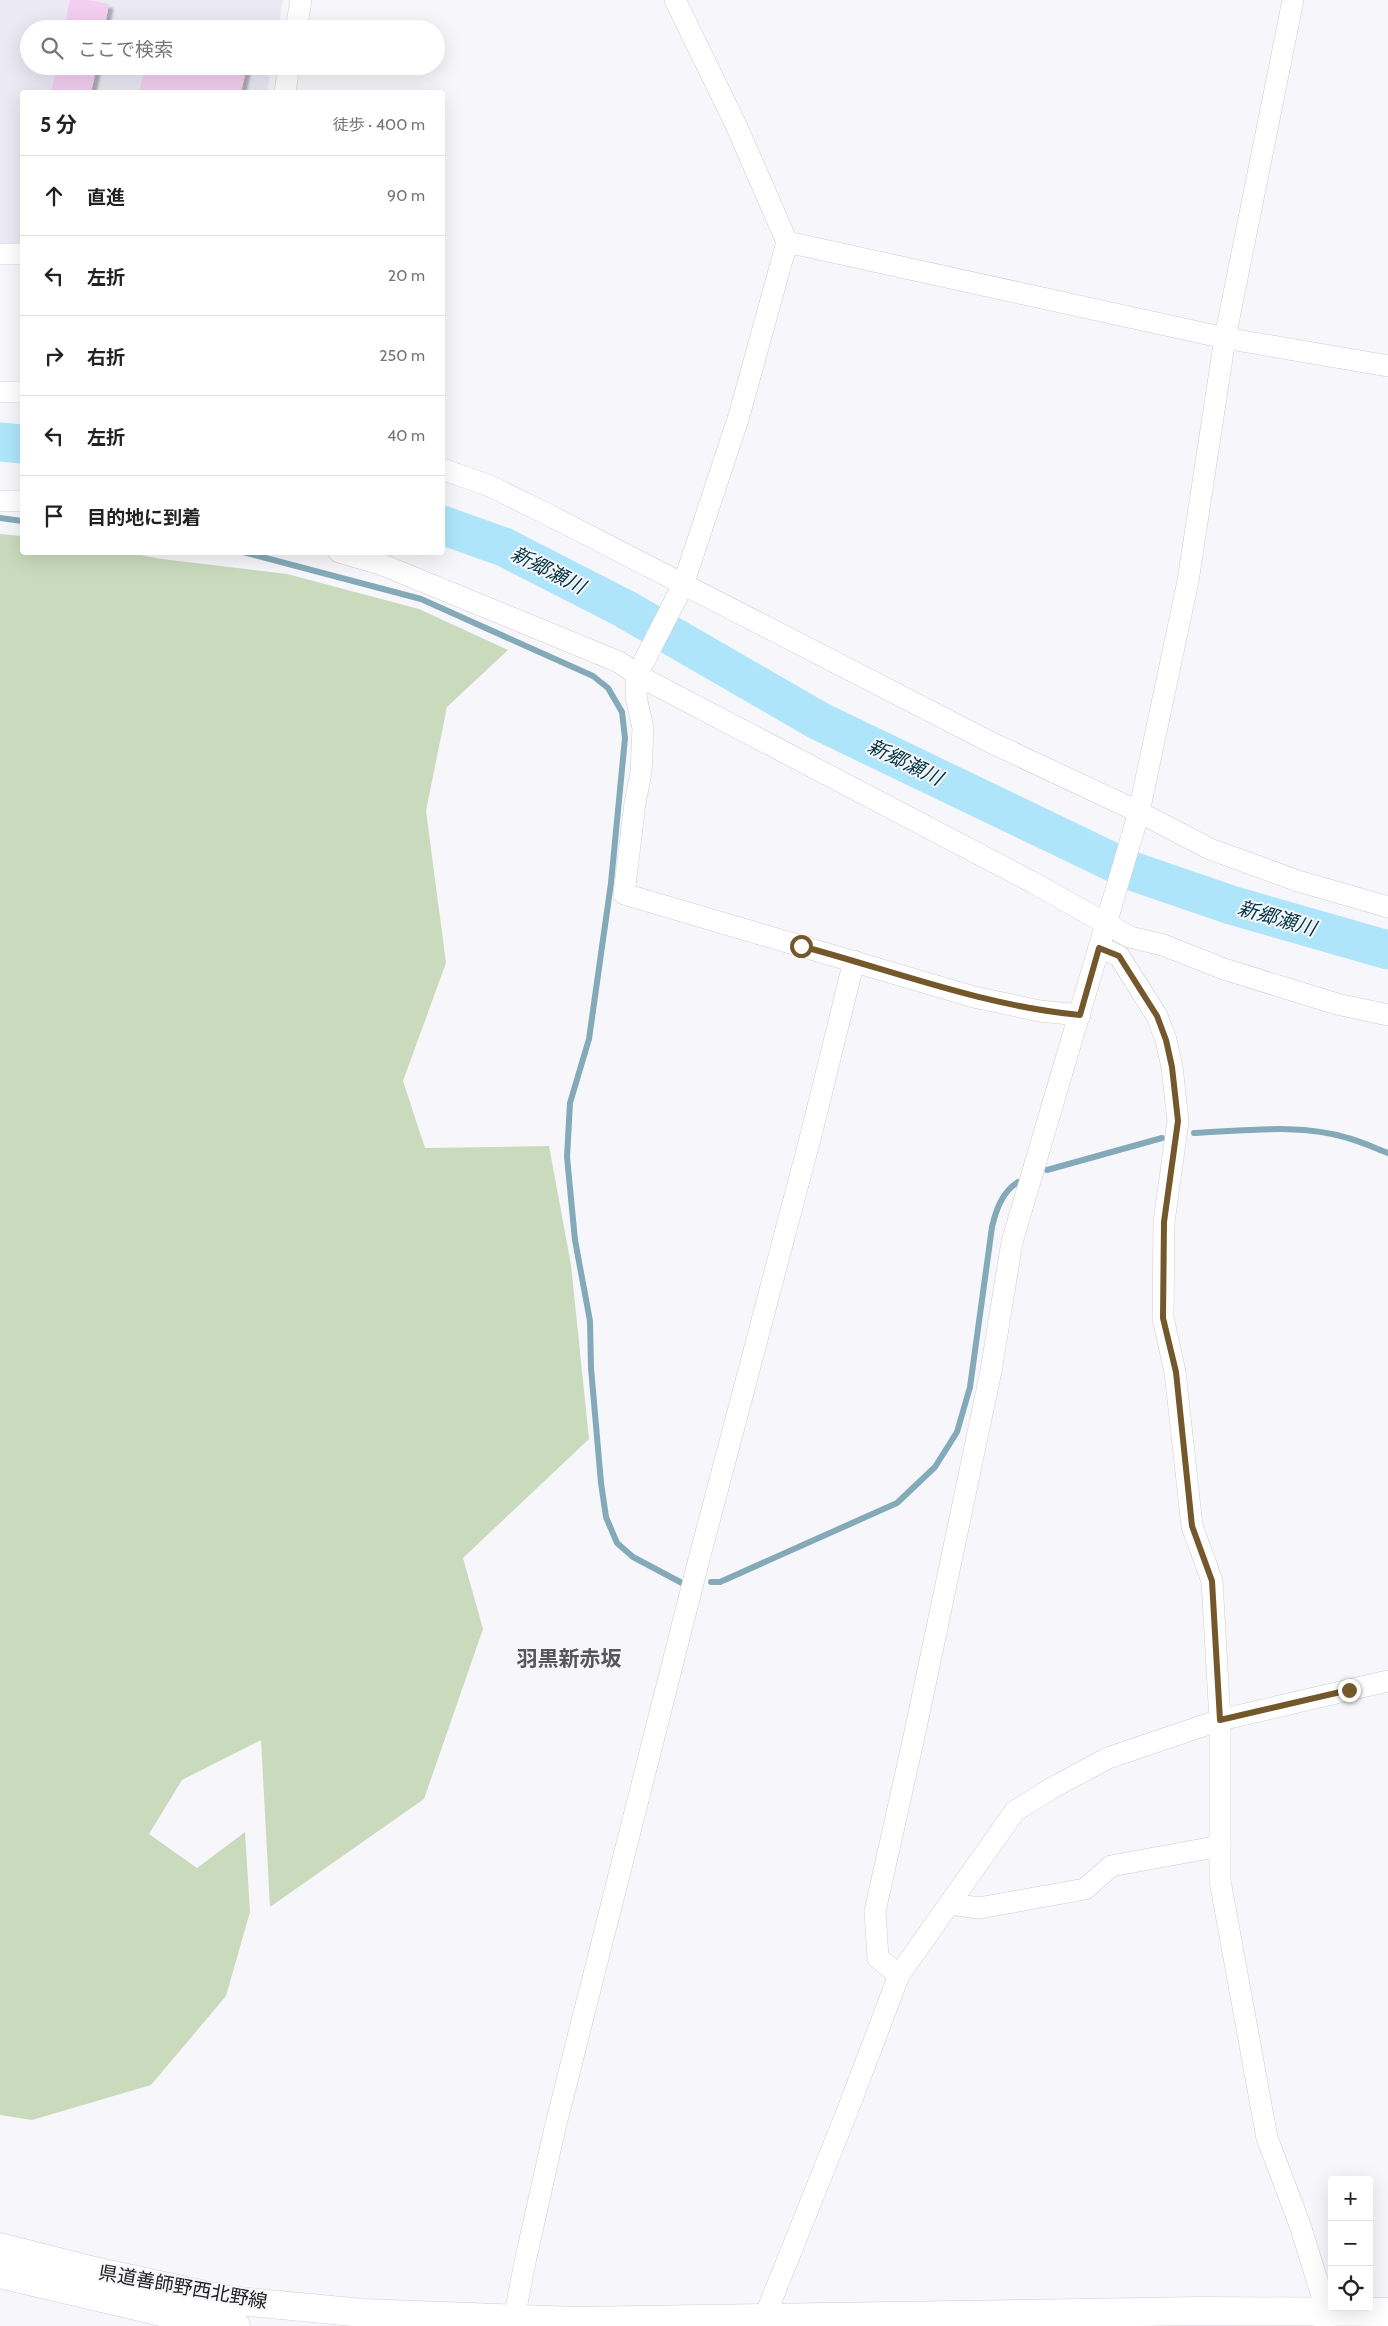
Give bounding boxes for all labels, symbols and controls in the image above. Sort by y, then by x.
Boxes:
search box [20,20,445,75]
icon: search [38,34,66,62]
text: ここで検索 [78,38,173,61]
text: 5 分 [40,112,77,137]
text: 徒歩 · 400 m [333,115,425,134]
icon: ahead [40,182,68,210]
text: 直進 [87,186,125,209]
text: 90 m [387,186,425,205]
icon: left [40,262,68,290]
text: 左折 [87,266,125,289]
text: 20 m [388,266,425,285]
icon: right [40,342,68,370]
text: 右折 [87,346,125,369]
text: 250 m [379,346,425,365]
icon: left [40,422,68,450]
text: 左折 [87,426,125,449]
text: 40 m [387,426,425,445]
icon: arrive [40,502,68,530]
text: 目的地に到着 [87,506,201,529]
water label: 新郷瀬川 [507,541,591,600]
water label: 新郷瀬川 [864,734,948,791]
water label: 新郷瀬川 [1235,895,1321,941]
route start [790,935,813,958]
district label: 羽黒新赤坂 [517,1646,622,1671]
route end [1338,1679,1361,1702]
map controls [1328,2176,1373,2311]
button: + [1328,2176,1373,2221]
button: − [1328,2221,1373,2266]
street label: 県道善師野西北野線 [97,2261,269,2313]
button: locate [1328,2266,1373,2311]

